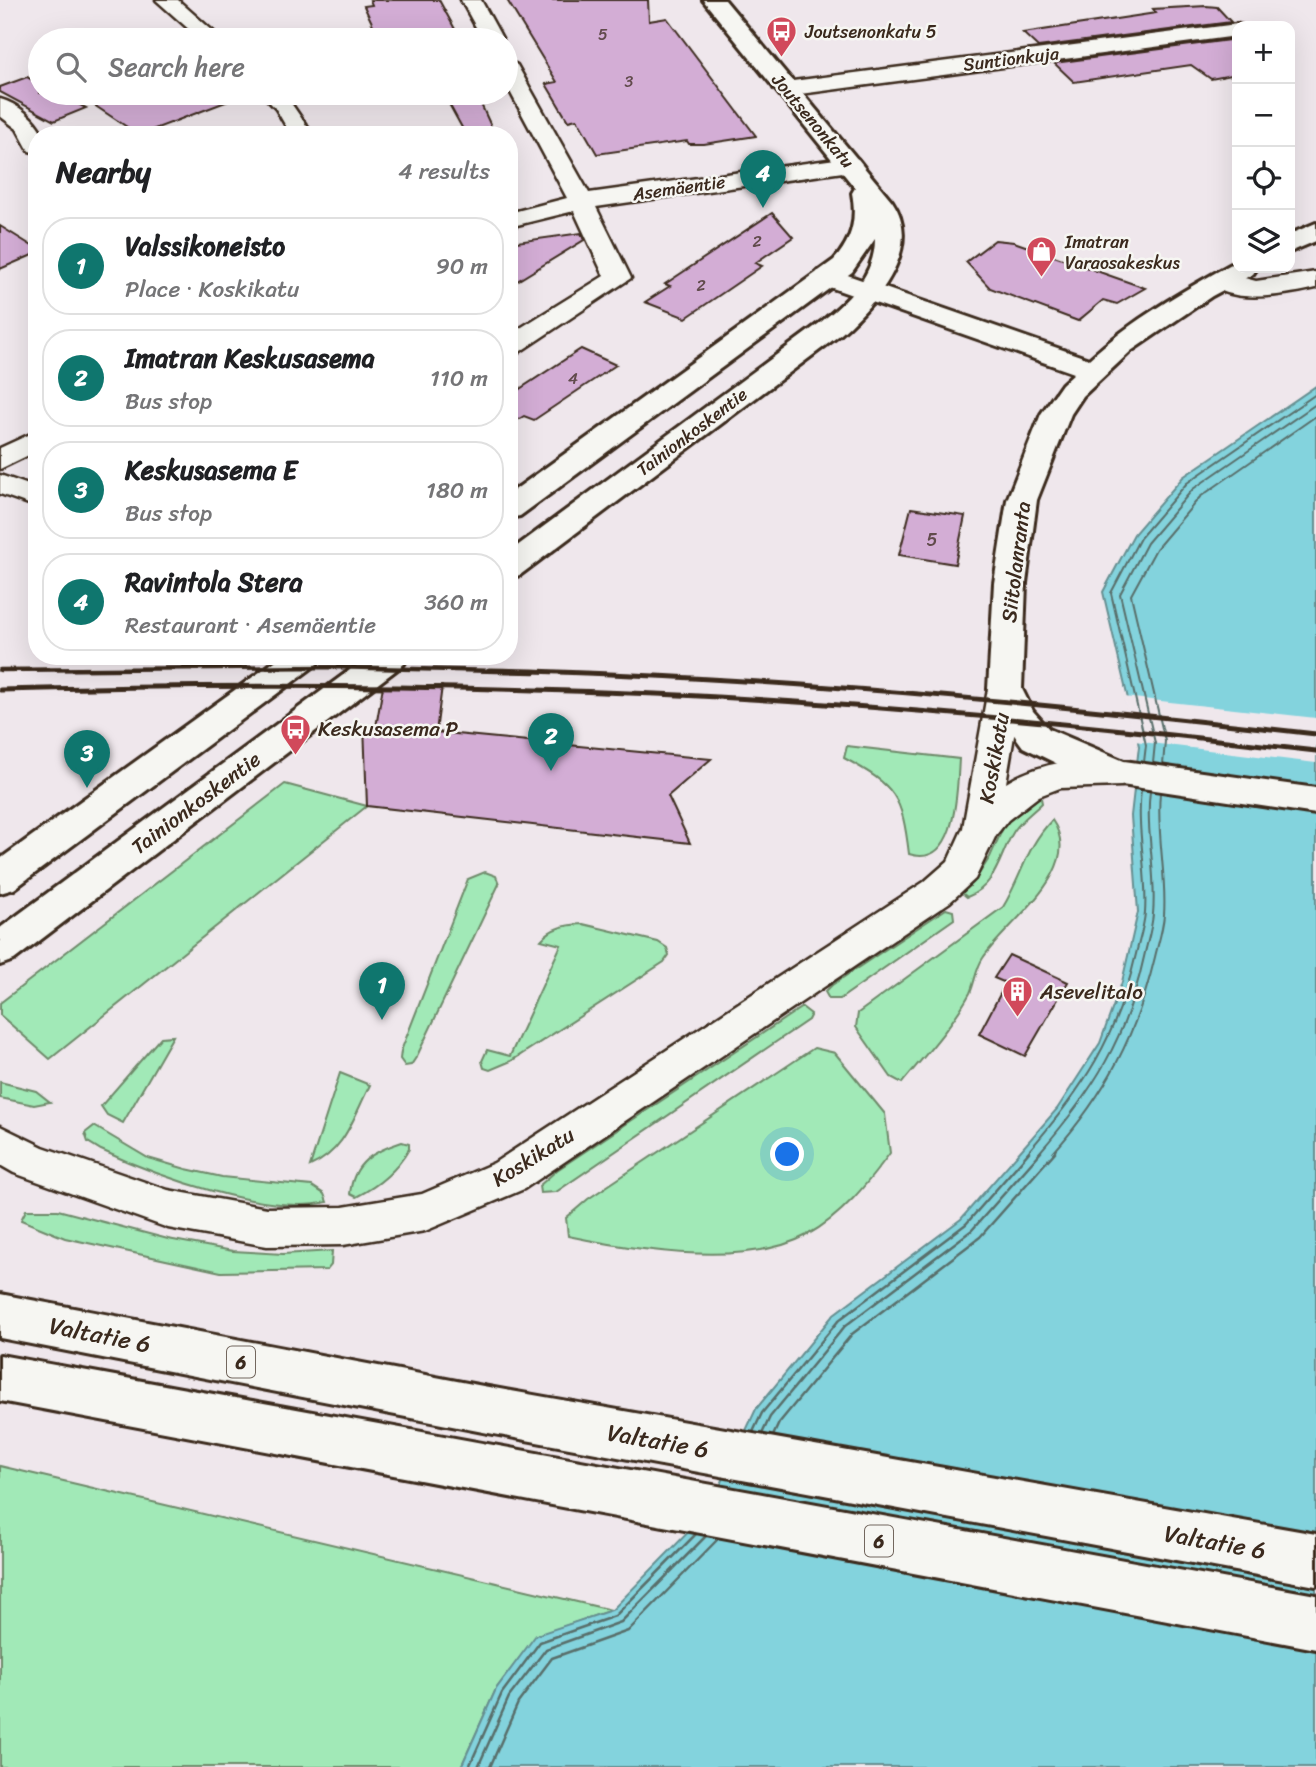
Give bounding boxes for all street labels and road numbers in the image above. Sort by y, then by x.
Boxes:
street label: Suntionkuja [961,37,1062,81]
street label: Joutsenonkatu [763,65,863,176]
street label: Asemäentie [630,166,727,210]
street label: Tainionkoskentie [629,379,755,485]
street label: Siitolanranta [990,499,1042,625]
street label: Koskikatu [967,709,1021,807]
street label: Tainionkoskentie [123,741,270,865]
street label: Koskikatu [484,1116,583,1198]
street label: Valtatie 6 [46,1305,154,1365]
road number: 6 [227,1346,255,1378]
street label: Valtatie 6 [604,1411,712,1471]
street label: Valtatie 6 [1161,1512,1269,1572]
road number: 6 [865,1526,893,1556]

